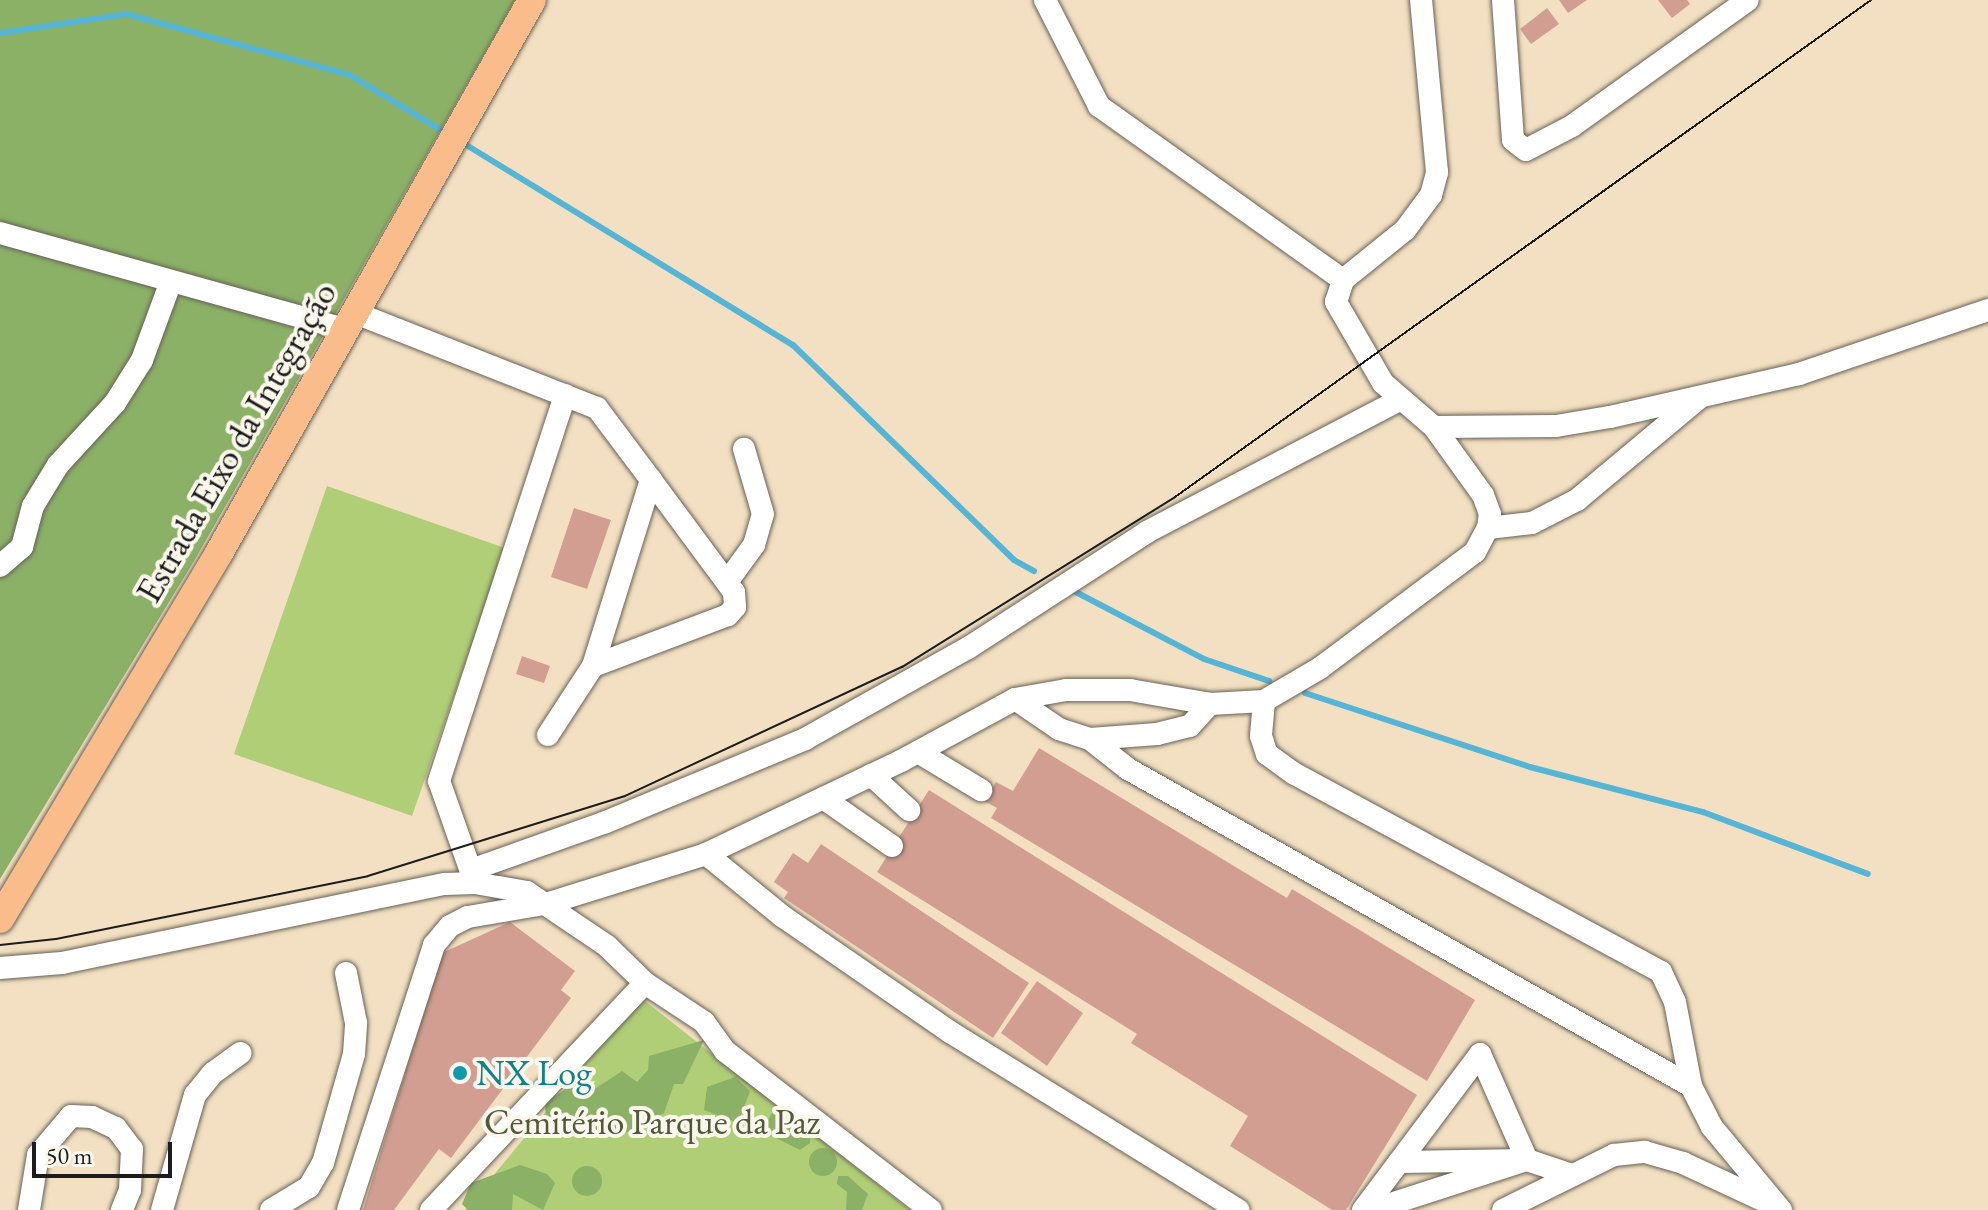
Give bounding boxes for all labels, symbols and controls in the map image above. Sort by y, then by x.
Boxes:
street label: Estrada Eixo da Integração [127,274,345,610]
place label: NX Log [476,1051,592,1095]
marker: NX Log [451,1064,469,1082]
park label: Cemitério Parque da Paz [484,1100,820,1144]
scale bar [36,1126,176,1176]
text: 50 m [46,1140,93,1171]

